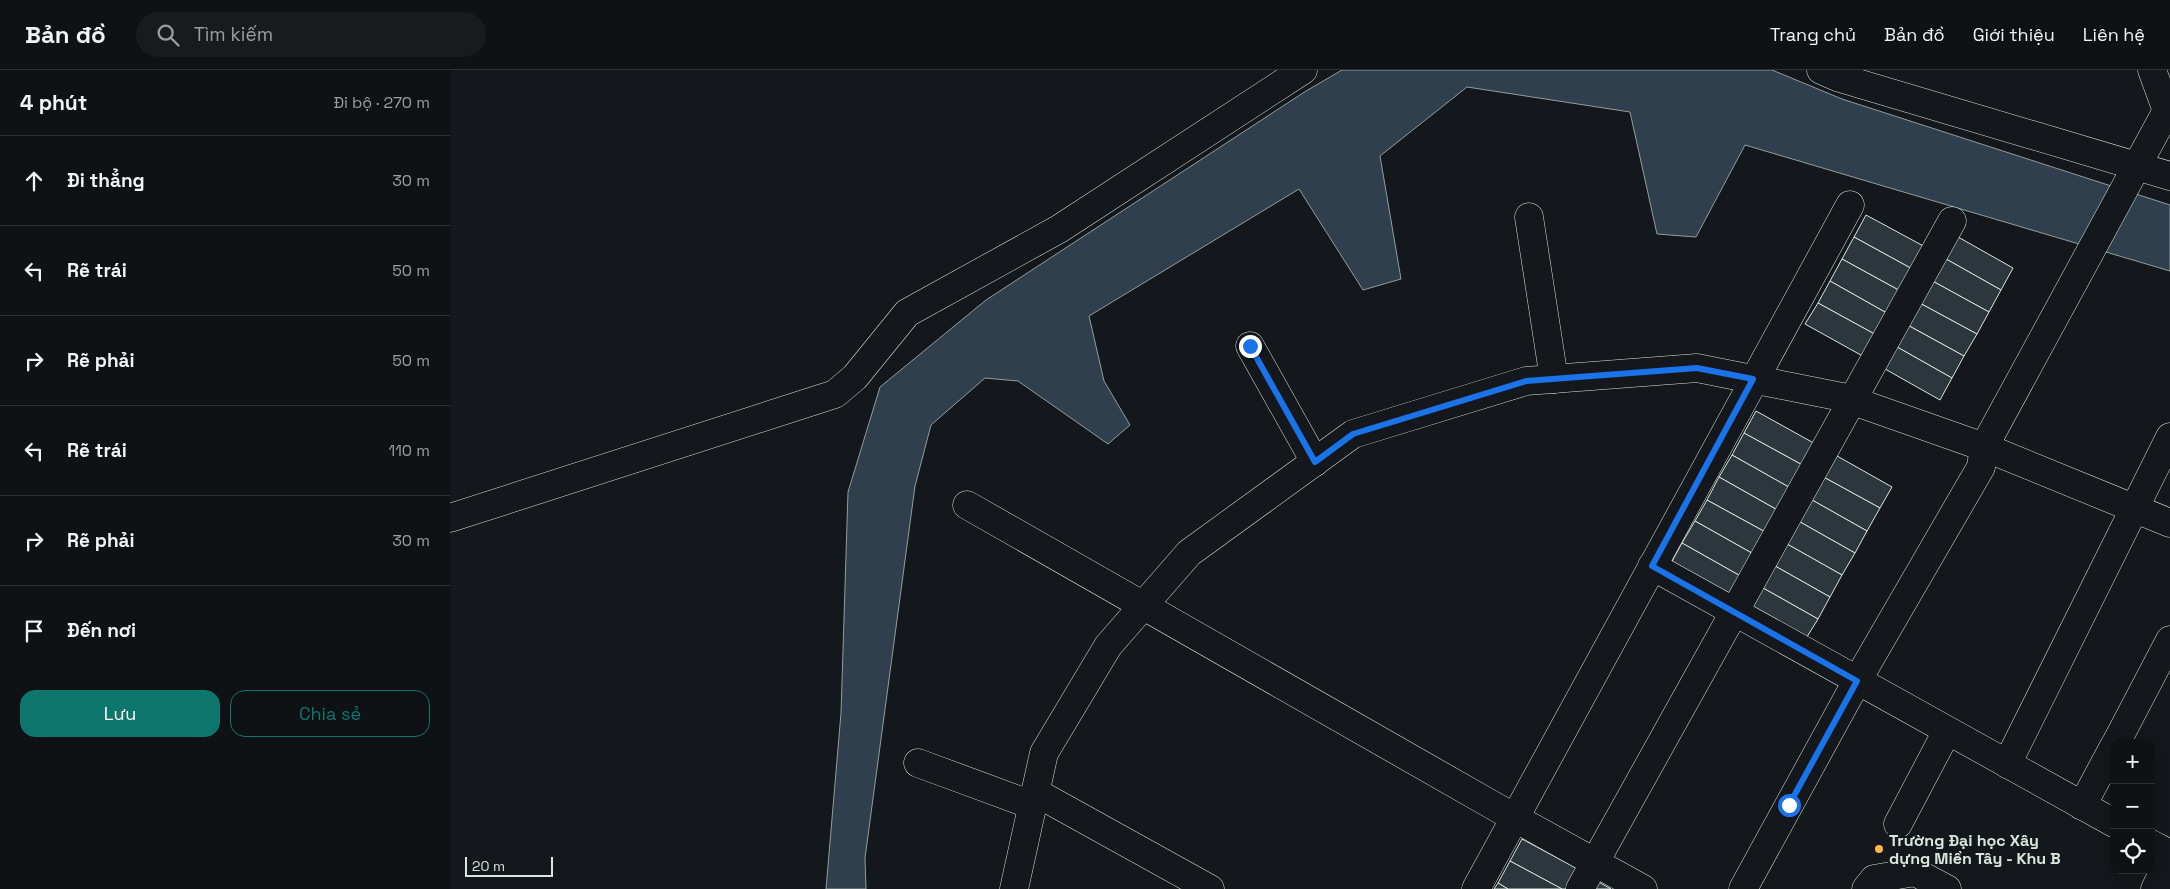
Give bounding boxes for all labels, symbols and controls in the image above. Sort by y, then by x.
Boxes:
search box [136,12,486,57]
text: Bản đồ [25,19,106,50]
icon: search [154,21,182,49]
text: Tìm kiếm [194,22,273,47]
text: Trang chủ [1770,23,1856,46]
text: Bản đồ [1884,23,1945,46]
text: Giới thiệu [1973,23,2055,46]
text: Liên hệ [2083,23,2145,46]
text: 4 phút [20,89,87,116]
text: Đi bộ · 270 m [333,92,430,113]
icon: ahead [20,167,48,195]
text: Đi thẳng [67,168,145,193]
text: 30 m [392,170,430,191]
icon: left [20,257,48,285]
text: Rẽ trái [67,258,127,283]
text: 50 m [392,260,430,281]
route end [1239,335,1262,358]
icon: right [20,347,48,375]
text: Rẽ phải [67,348,135,373]
text: 50 m [392,350,430,371]
icon: left [20,437,48,465]
text: Rẽ trái [67,438,127,463]
text: 110 m [388,440,430,461]
icon: right [20,527,48,555]
text: Rẽ phải [67,528,135,553]
text: 30 m [392,530,430,551]
icon: arrive [20,617,48,645]
text: Đến nơi [67,618,136,643]
button: Lưu [20,690,220,737]
button: Chia sẻ [230,690,430,737]
map controls [2110,739,2155,874]
button: + [2110,739,2155,784]
button: − [2110,784,2155,829]
route start [1778,794,1801,817]
button: locate [2110,829,2155,874]
place label: Trường Đại học Xây dựng Miền Tây - Khu B [1889,830,2061,869]
marker: Trường Đại học Xây dựng Miền Tây - Khu B [1873,843,1885,855]
scale bar [465,854,552,877]
text: 20 m [472,857,505,875]

